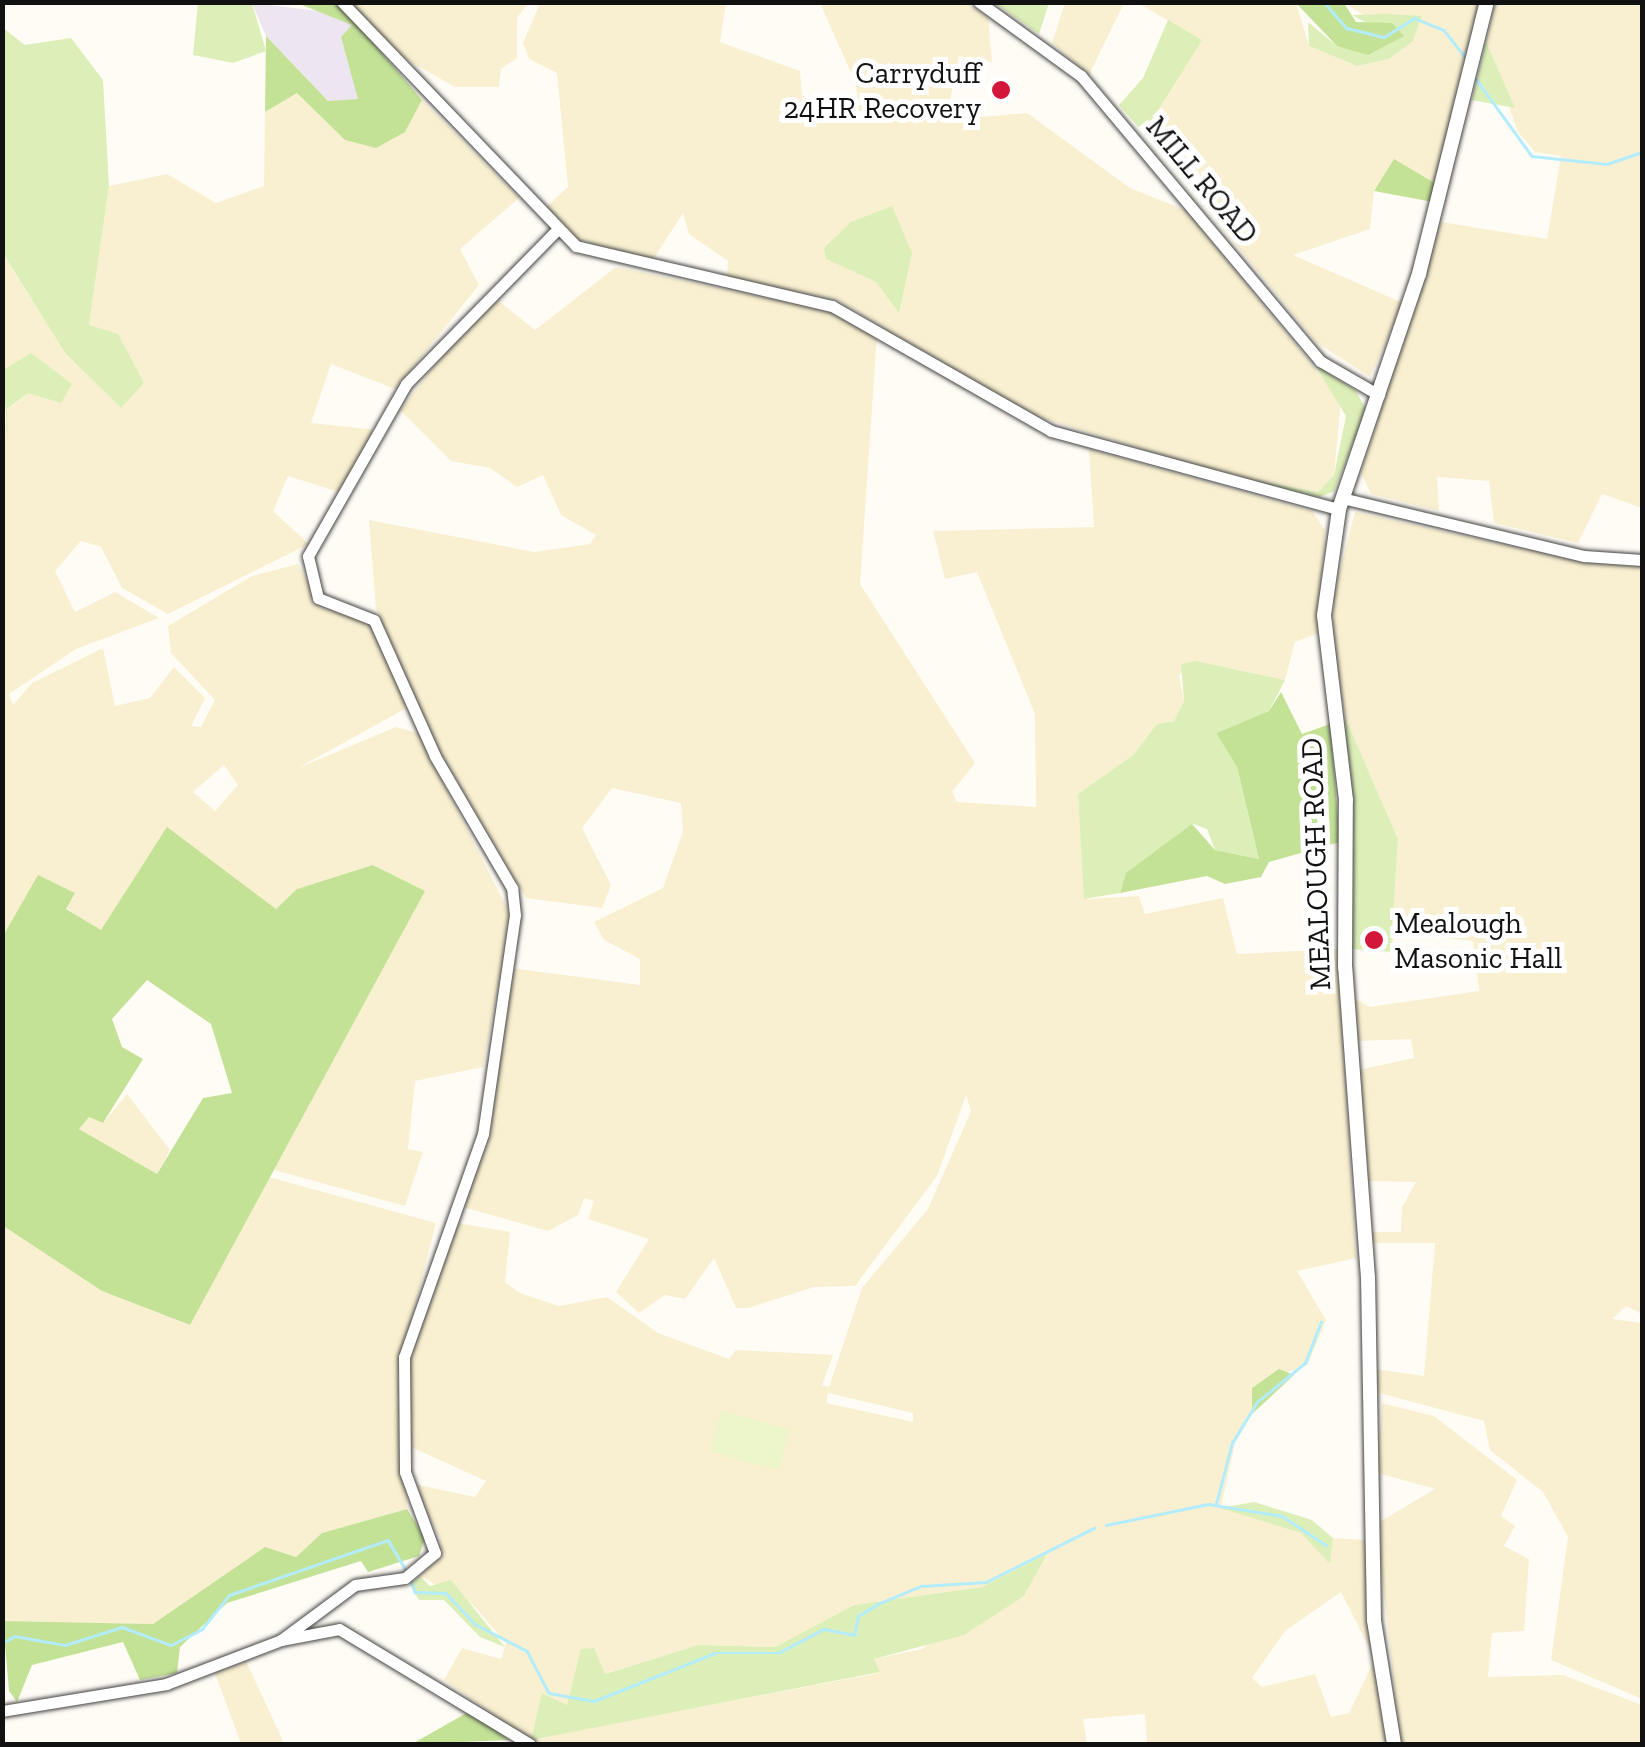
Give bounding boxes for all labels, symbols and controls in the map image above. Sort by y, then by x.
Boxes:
place label: Carryduff 24HR Recovery [784,55,981,126]
marker: Carryduff 24HR Recovery [990,79,1012,101]
street label: MILL ROAD [1138,109,1266,251]
street label: MEALOUGH ROAD [1294,737,1338,991]
place label: Mealough Masonic Hall [1394,905,1562,976]
marker: Mealough Masonic Hall [1363,929,1385,951]

